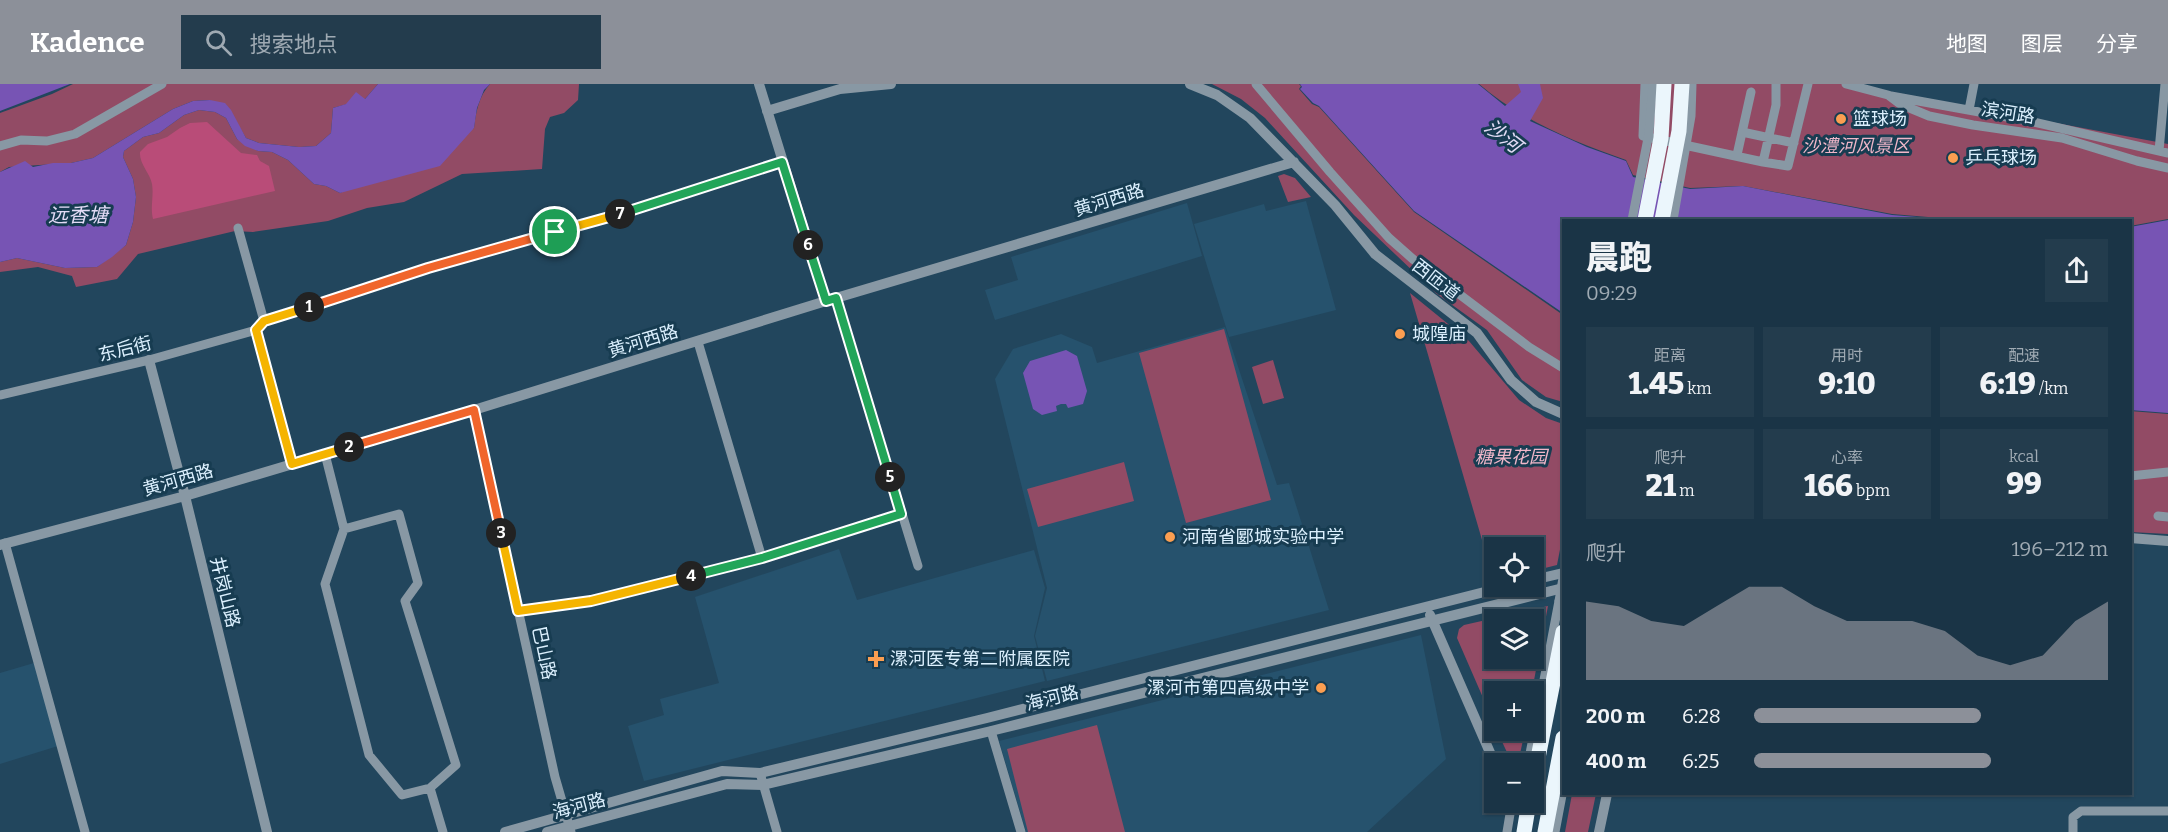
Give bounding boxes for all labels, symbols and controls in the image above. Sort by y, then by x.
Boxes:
search box [181,15,601,69]
text: Kadence [30,26,145,59]
icon: search [202,26,235,59]
text: 搜索地点 [250,31,338,58]
text: 地图 [1946,31,1988,57]
text: 图层 [2021,31,2063,57]
text: 分享 [2096,31,2138,57]
street label: 滨河路 [1980,98,2036,128]
place label: 篮球场 [1853,108,1907,130]
marker: 篮球场 [1834,112,1848,126]
water label: 沙河 [1480,114,1529,160]
park label: 沙澧河风景区 [1802,135,1913,157]
place label: 乒乓球场 [1965,147,2037,169]
marker: 乒乓球场 [1946,151,1960,165]
street label: 黄河西路 [1071,179,1147,221]
pin: 7 [605,199,635,229]
water label: 远香塘 [48,203,111,227]
text: 7 [616,204,624,223]
pin [529,206,580,257]
icon: arrive [538,215,571,248]
pin: 6 [793,230,823,260]
text: 6 [803,235,813,254]
text: 晨跑 [1586,238,1652,278]
button: share [2045,239,2108,302]
street label: 西匝道 [1408,255,1464,305]
text: 09:29 [1586,281,1637,305]
pin: 1 [294,292,324,322]
text: 1 [306,297,312,316]
street label: 黄河西路 [605,320,681,362]
place label: 城隍庙 [1412,323,1466,345]
marker: 城隍庙 [1393,327,1407,341]
street label: 东后街 [96,332,154,366]
text: 距离 [1654,346,1686,365]
text: 用时 [1831,346,1863,365]
text: 配速 [2008,346,2040,365]
text: 1.45 [1629,366,1684,402]
text: 9:10 [1818,366,1876,402]
text: 6:19 [1980,366,2036,402]
text: km [1684,379,1711,398]
text: /km [2036,379,2068,398]
pin: 2 [334,432,364,462]
text: 2 [344,437,354,456]
park label: 糖果花园 [1475,446,1550,468]
text: kcal [2009,447,2039,466]
text: 爬升 [1654,448,1686,467]
text: 心率 [1831,448,1863,467]
street label: 黄河西路 [140,460,216,500]
pin: 5 [875,462,905,492]
text: 99 [2006,466,2042,502]
text: 5 [886,467,894,486]
text: 21 [1646,468,1676,504]
text: 166 [1804,468,1853,504]
text: m [1676,481,1694,500]
text: bpm [1853,481,1890,500]
pin: 3 [486,518,516,548]
text: 3 [496,523,506,542]
place label: 河南省郾城实验中学 [1182,526,1344,548]
marker: 河南省郾城实验中学 [1163,530,1177,544]
map controls [1484,537,1544,813]
button: locate [1484,537,1544,597]
text: 196–212 m [2011,537,2108,561]
text: 爬升 [1586,541,1626,565]
street label: 井岗山路 [206,554,244,630]
pin: 4 [676,561,706,591]
text: 4 [686,566,696,585]
button: layers [1484,609,1544,669]
street label: 巴山路 [528,624,560,682]
place label: 漯河医专第二附属医院 [890,648,1070,670]
marker: 漯河医专第二附属医院 [867,650,885,668]
place label: 漯河市第四高级中学 [1147,677,1309,699]
street label: 海河路 [1023,681,1081,715]
marker: 漯河市第四高级中学 [1314,681,1328,695]
button: + [1484,681,1544,741]
text: 200 m [1586,704,1645,728]
text: 6:28 [1682,704,1721,728]
text: 400 m [1586,749,1646,773]
text: 6:25 [1682,749,1720,773]
button: − [1484,753,1544,813]
street label: 海河路 [550,788,608,824]

